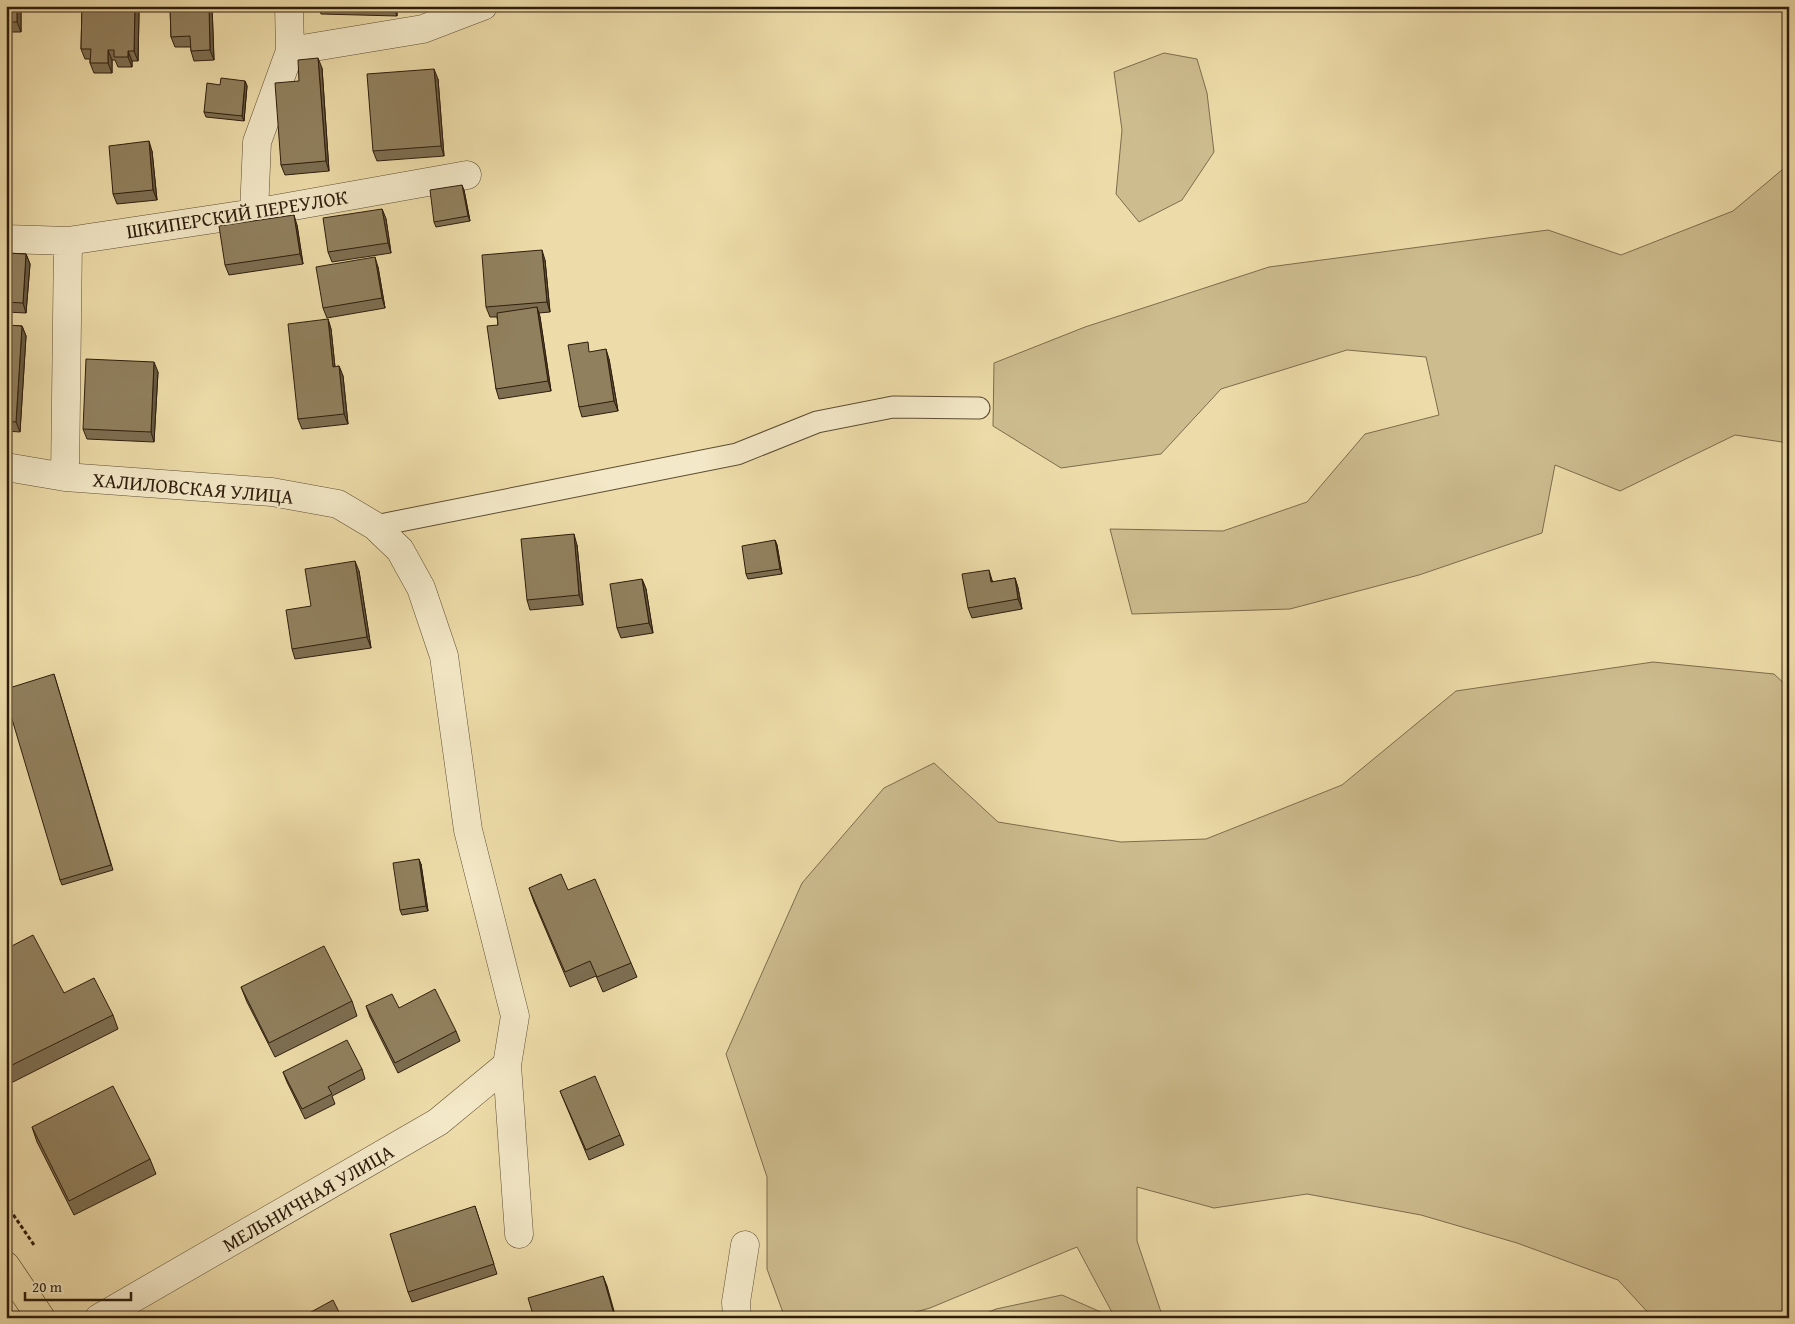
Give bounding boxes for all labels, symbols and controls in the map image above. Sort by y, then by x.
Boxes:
street label: ШКИПЕРСКИЙ ПЕРЕУЛОК [124,182,350,245]
street label: ХАЛИЛОВСКАЯ УЛИЦА [91,464,295,511]
street label: МЕЛЬНИЧНАЯ УЛИЦА [217,1137,399,1259]
scale bar [25,1269,131,1301]
text: 20 m [32,1276,63,1297]

